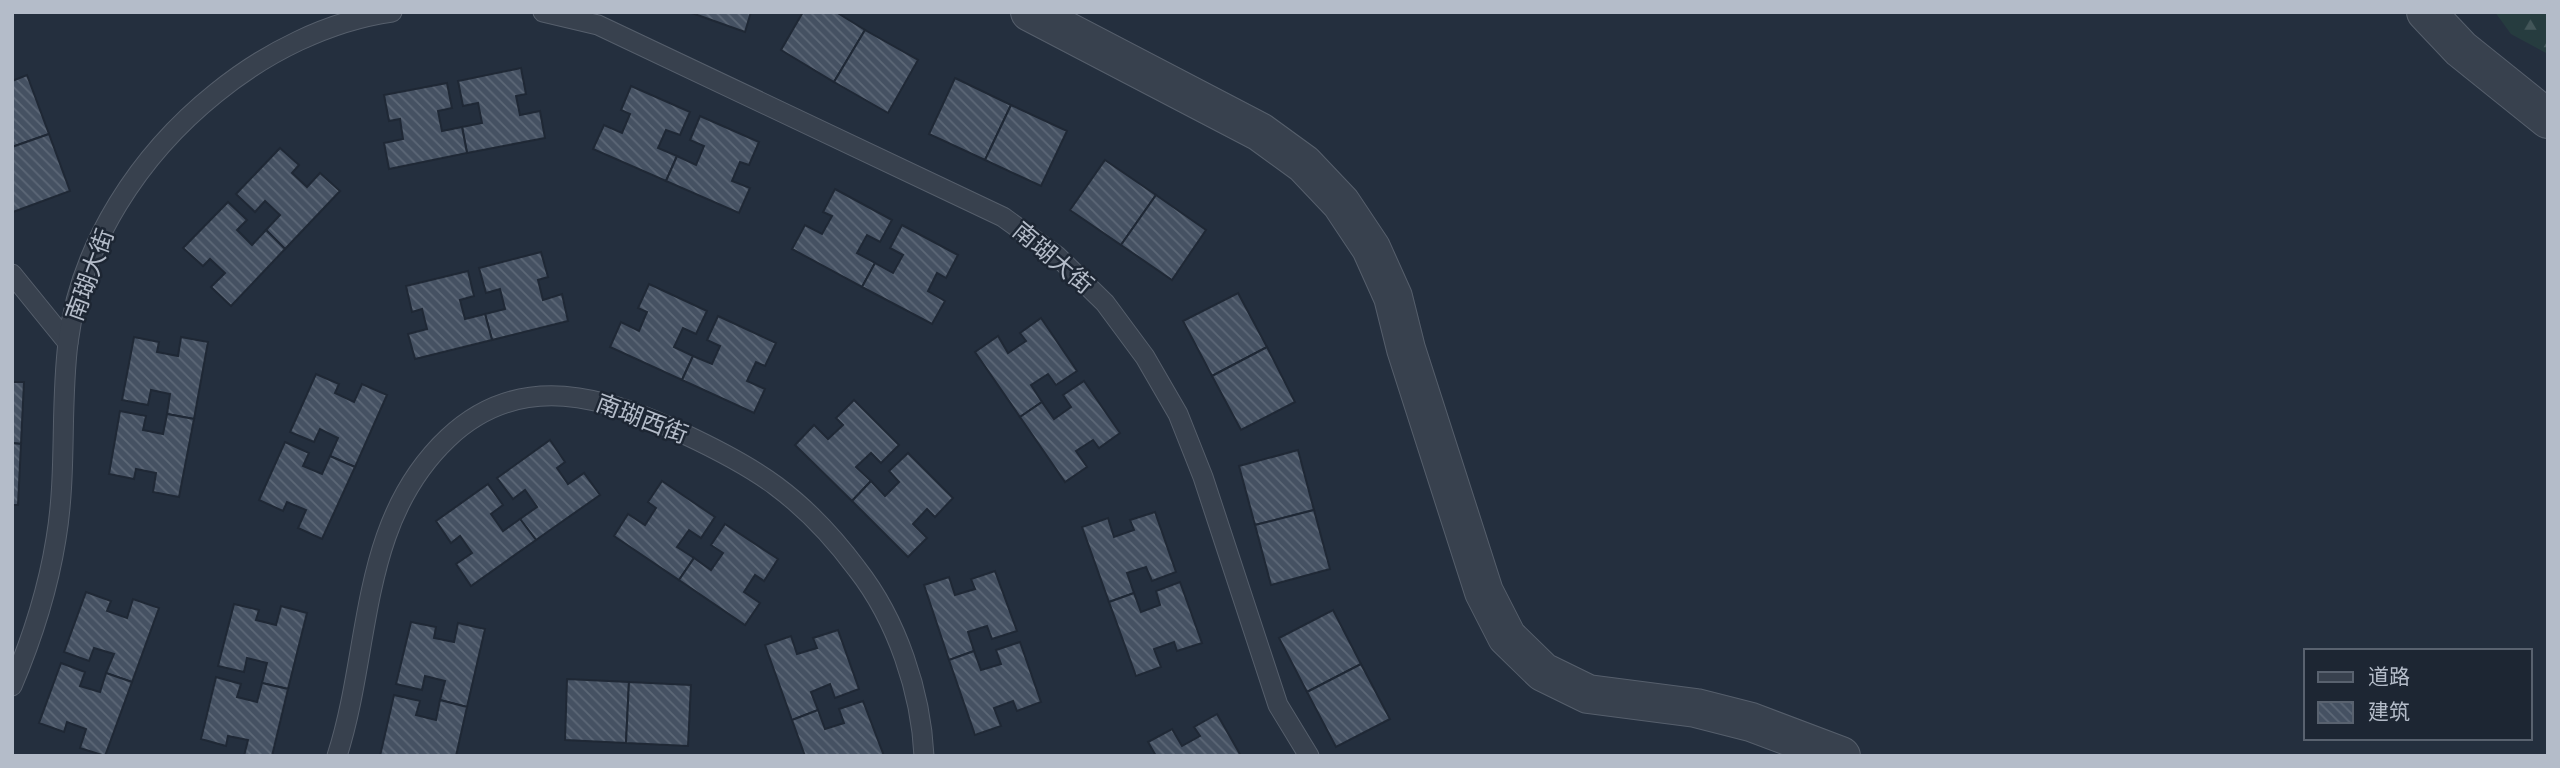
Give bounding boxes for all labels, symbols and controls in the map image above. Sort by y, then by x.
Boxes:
street label: 南瑚大街 [1008,215,1100,299]
street label: 南瑚大街 [59,224,119,325]
street label: 南瑚西街 [593,387,693,448]
legend [2304,649,2532,740]
text: 道路 [2368,663,2410,688]
text: 建筑 [2368,698,2410,723]

